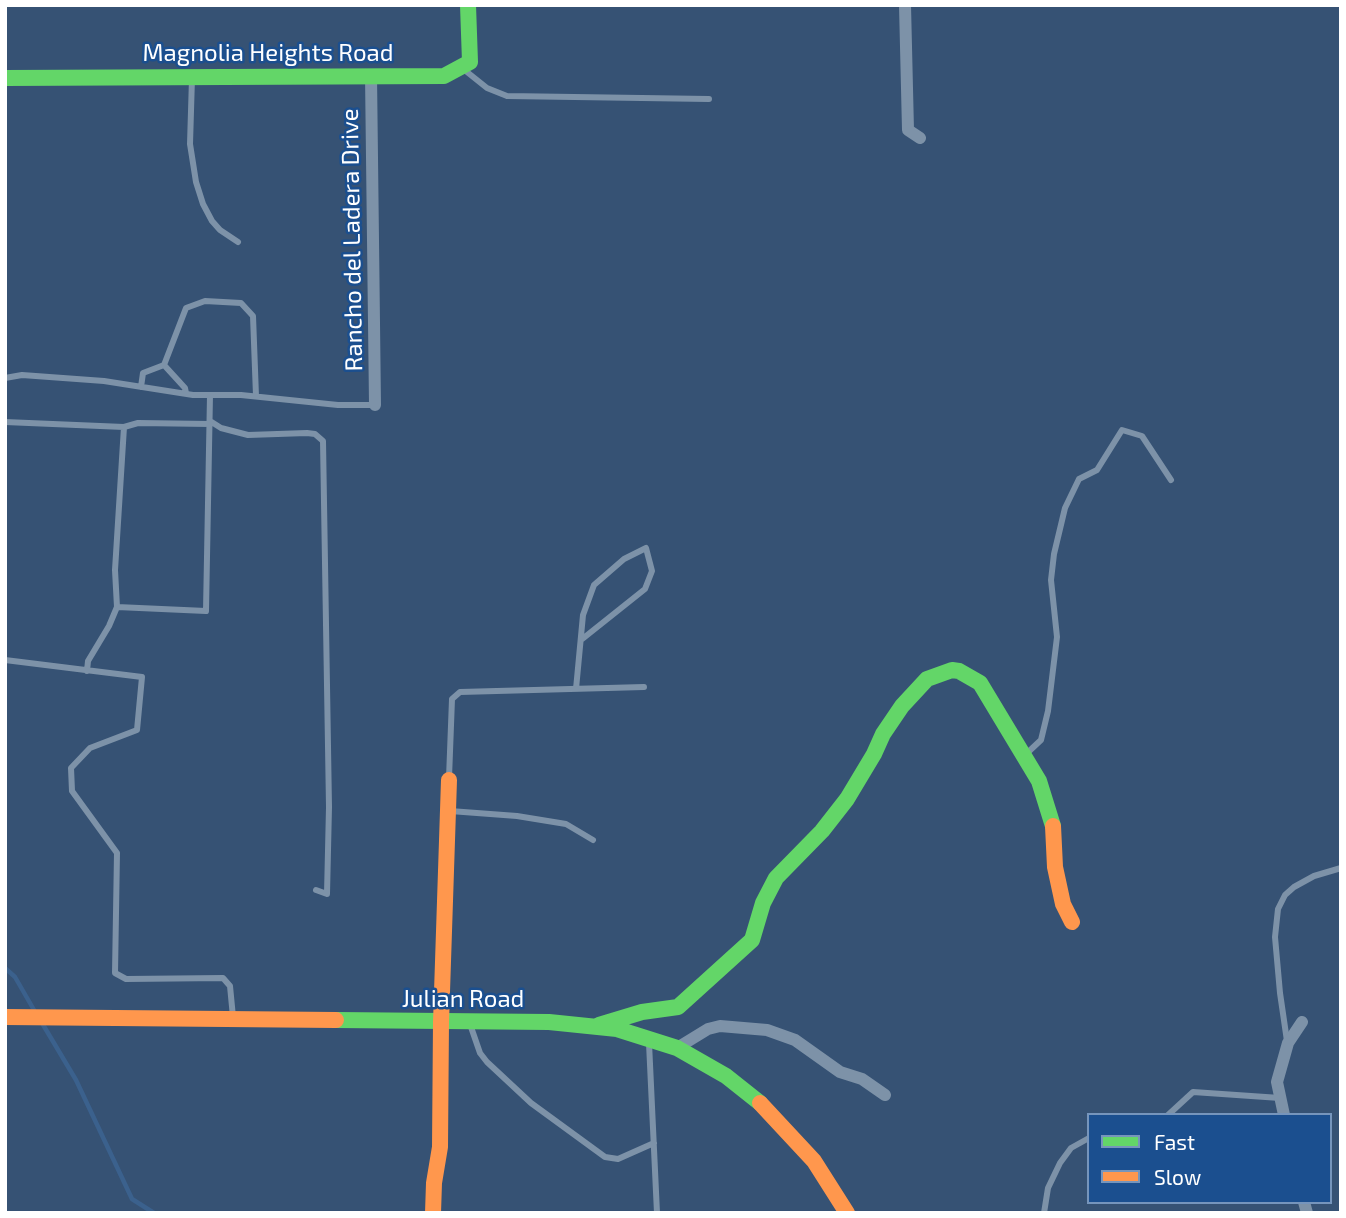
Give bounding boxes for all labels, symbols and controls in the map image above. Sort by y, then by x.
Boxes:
street label: Magnolia Heights Road [143,39,393,67]
street label: Rancho del Ladera Drive [335,108,369,372]
street label: Julian Road [402,985,524,1013]
legend [1087,1113,1332,1204]
text: Fast [1154,1129,1195,1154]
text: Slow [1154,1164,1201,1189]

